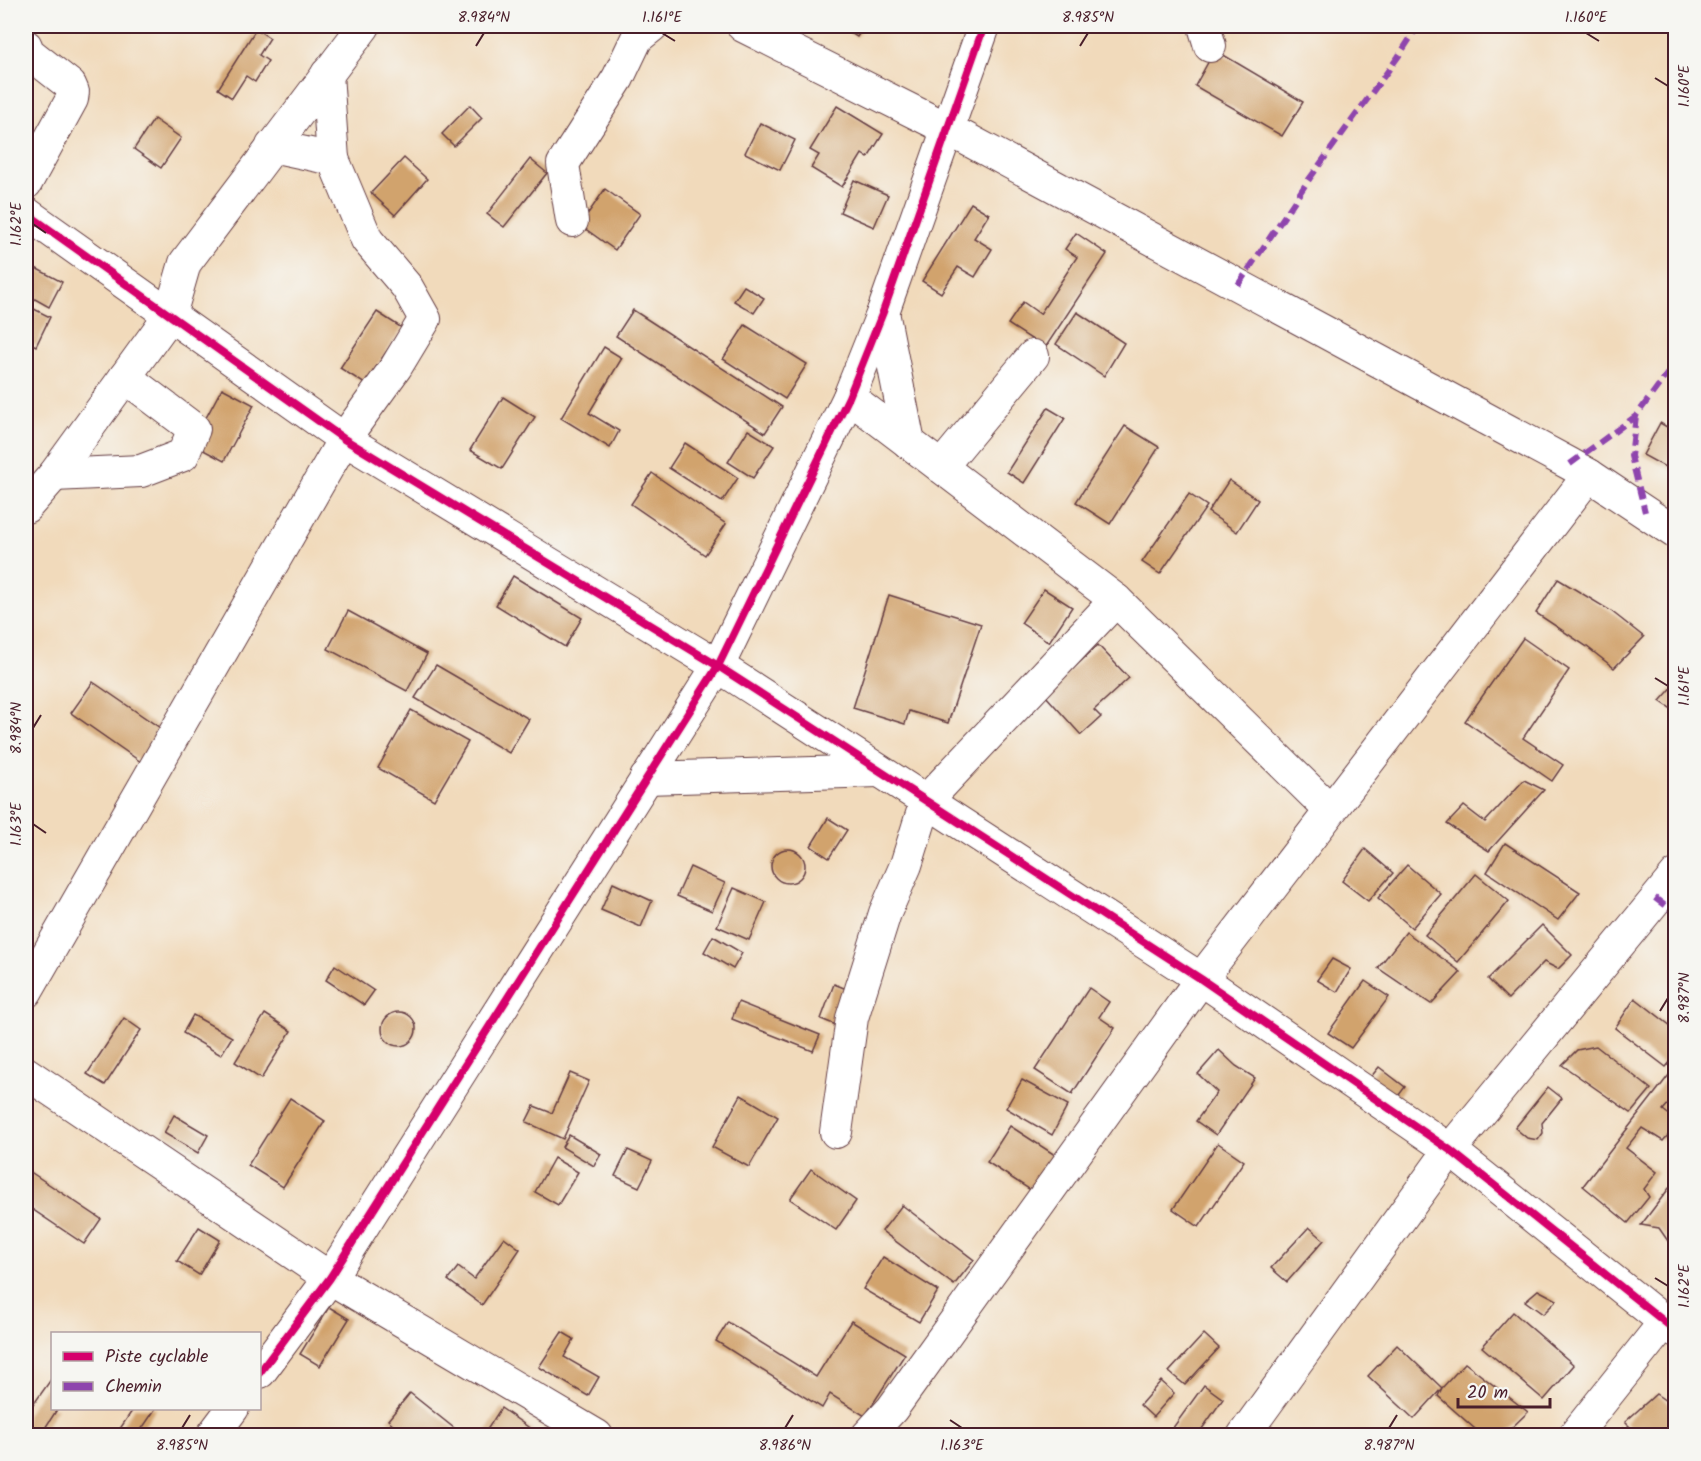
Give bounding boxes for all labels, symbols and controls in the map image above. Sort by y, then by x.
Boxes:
text: 8.984°N [458,6,510,30]
text: 1.161°E [642,6,683,30]
text: 8.985°N [1062,6,1114,30]
text: 1.160°E [1565,6,1609,30]
text: 1.160°E [1673,63,1697,107]
text: 1.162°E [5,201,29,246]
text: 1.161°E [1673,665,1697,706]
text: 8.984°N [5,702,29,754]
text: 1.163°E [5,801,29,846]
text: 8.987°N [1673,972,1697,1024]
text: 1.162°E [1673,1263,1697,1308]
legend [51,1332,261,1410]
text: Piste cyclable [105,1343,208,1372]
scale bar [1458,1371,1550,1409]
text: Chemin [105,1373,162,1402]
text: 20 m [1467,1379,1508,1408]
text: 8.985°N [156,1434,208,1458]
text: 8.986°N [759,1434,811,1458]
text: 1.163°E [940,1434,985,1458]
text: 8.987°N [1363,1434,1415,1458]

